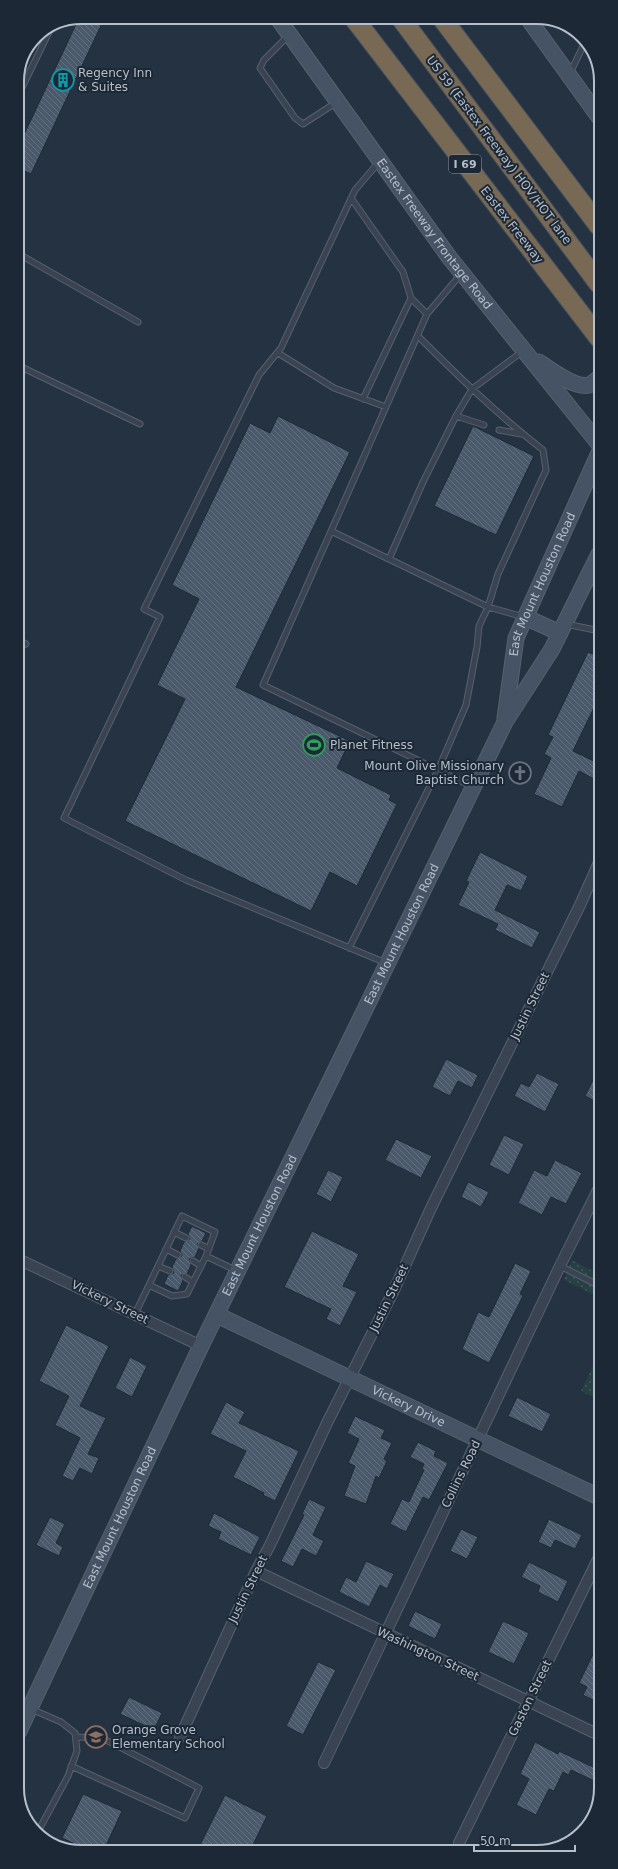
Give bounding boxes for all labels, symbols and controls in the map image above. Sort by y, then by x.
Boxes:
street label: US 59 (Eastex Freeway) HOV/HOT lane [423,53,575,247]
place label: Regency Inn & Suites [78,66,152,94]
building icon: Regency Inn & Suites [50,67,76,93]
road number: I 69 [449,155,481,173]
street label: Eastex Freeway Frontage Road [374,156,495,312]
street label: Eastex Freeway [477,184,547,266]
street label: East Mount Houston Road [507,510,578,657]
sports icon: Planet Fitness [301,732,327,758]
place label: Planet Fitness [330,738,413,752]
place label: Mount Olive Missionary Baptist Church [364,759,504,787]
church icon: Mount Olive Missionary Baptist Church [507,760,533,786]
street label: East Mount Houston Road [361,861,442,1007]
street label: Justin Street [507,970,552,1043]
street label: East Mount Houston Road [219,1153,300,1298]
street label: Justin Street [366,1262,411,1335]
street label: Vickery Street [69,1277,151,1327]
street label: Vickery Drive [369,1383,447,1430]
street label: Collins Road [439,1438,483,1510]
street label: East Mount Houston Road [80,1445,159,1591]
street label: Justin Street [225,1553,270,1626]
street label: Washington Street [375,1624,481,1684]
street label: Gaston Street [506,1657,555,1738]
place label: Orange Grove Elementary School [112,1723,225,1751]
school or university icon: Orange Grove Elementary School [83,1724,109,1750]
scale bar [474,1827,575,1853]
text: 50 m [480,1834,511,1848]

